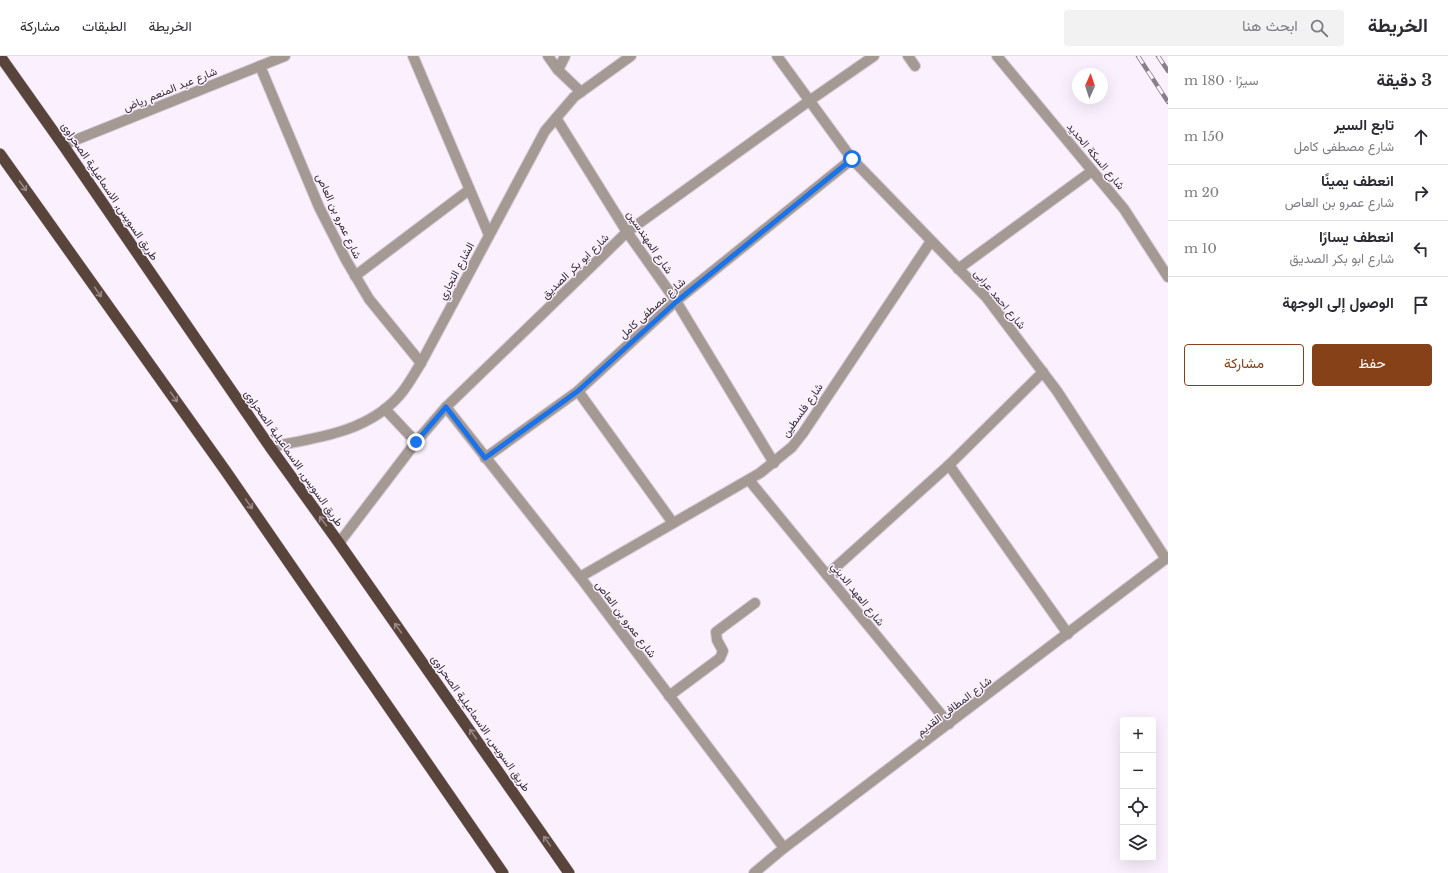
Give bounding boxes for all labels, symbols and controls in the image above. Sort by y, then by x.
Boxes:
search box [1064,10,1344,46]
text: الخريطة [1368,14,1428,37]
text: ابحث هنا [1242,16,1298,35]
text: مشاركة [20,17,60,35]
text: الطبقات [82,17,126,35]
text: الخريطة [148,17,192,35]
icon: search [1308,17,1330,39]
street label: شارع عبد المنعم رياض [121,64,220,115]
north arrow [1072,68,1108,104]
text: 3 دقيقة [1377,70,1432,91]
text: سيرًا · 180 m [1184,72,1258,89]
text: تابع السير [1334,115,1394,134]
street label: طريق السويس, الاسماعيلية الصحراوى [58,119,162,263]
street label: شارع السكة الحديد [1063,120,1128,193]
icon: ahead [1410,126,1432,148]
text: 150 m [1184,128,1224,145]
text: شارع مصطفى كامل [1294,138,1394,155]
route start [843,150,861,168]
street label: شارع عمرو بن العاص [312,171,365,262]
text: انعطف يمينًا [1321,171,1394,190]
one-way arrow [19,180,27,191]
icon: right [1410,182,1432,204]
text: 20 m [1184,184,1219,201]
text: شارع عمرو بن العاص [1285,194,1394,211]
street label: شارع المهندسين [623,208,676,277]
text: انعطف يسارًا [1319,227,1394,246]
street label: شارع ابو بكر الصديق [538,230,613,302]
icon: left [1410,238,1432,260]
street label: الشارع التجاري [435,240,480,304]
text: 10 m [1184,240,1217,257]
text: شارع ابو بكر الصديق [1290,250,1394,267]
street label: شارع احمد عرابى [970,266,1029,333]
street label: شارع مصطفى كامل [616,274,689,342]
one-way arrow [94,286,102,297]
text: الوصول إلى الوجهة [1282,293,1394,312]
icon: arrive [1410,294,1432,316]
button: مشاركة [1184,344,1304,386]
button: حفظ [1312,344,1432,386]
street label: شارع فلسطين [778,380,827,440]
street label: طريق السويس, الاسماعيلية الصحراوى [241,387,347,529]
one-way arrow [170,392,178,403]
route end [407,433,425,451]
one-way arrow [245,498,253,509]
one-way arrow [319,516,328,527]
street label: شارع العهد الديني [826,559,888,631]
street label: شارع عمرو بن العاص [592,578,660,661]
one-way arrow [394,622,402,633]
street label: طريق السويس, الاسماعيلية الصحراوى [428,652,534,794]
street label: شارع المطافى القديم [914,673,995,740]
map controls [1120,717,1156,861]
button: + [1120,717,1156,753]
one-way arrow [469,729,477,740]
button: − [1120,753,1156,789]
button: locate [1120,789,1156,825]
button: layers [1120,825,1156,861]
one-way arrow [543,836,551,847]

